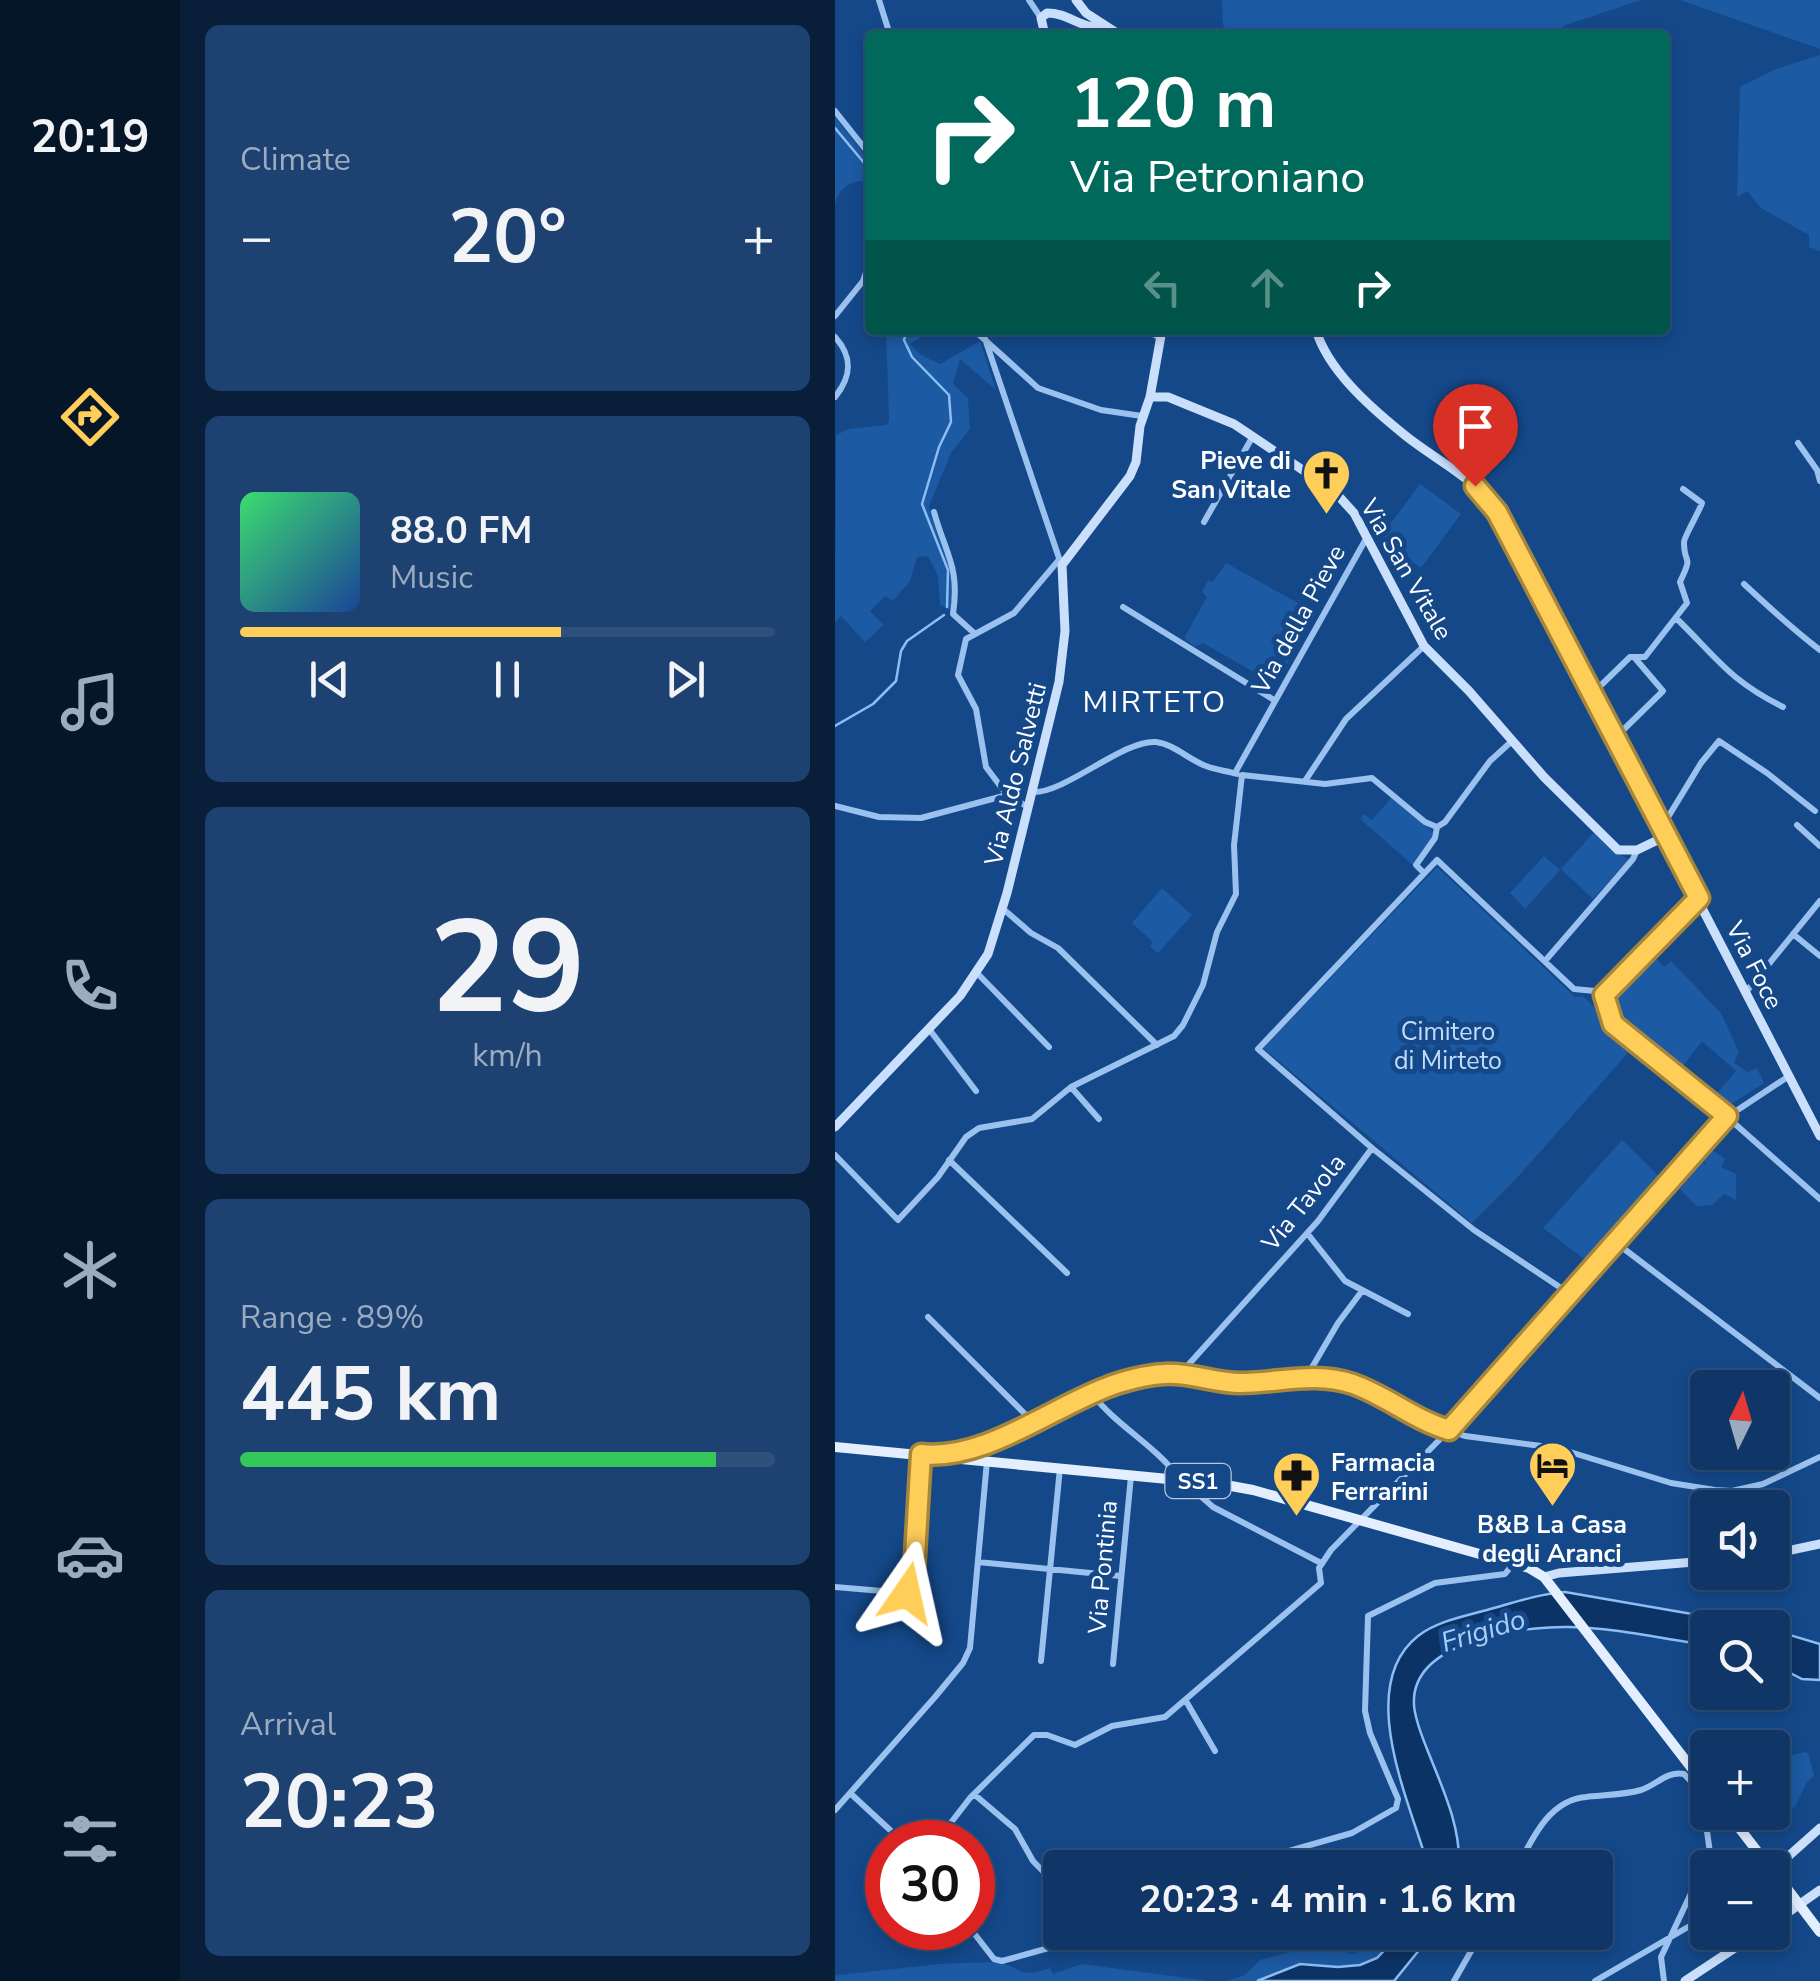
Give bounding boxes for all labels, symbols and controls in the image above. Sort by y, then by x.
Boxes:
text: 120 m [1070,56,1276,152]
icon: right [905,70,1035,200]
text: 20:19 [30,107,150,168]
text: Climate [240,138,351,181]
text: Via Petroniano [1070,147,1365,208]
text: 20° [448,186,567,288]
text: − [240,200,273,275]
text: + [742,200,775,275]
icon: left [1135,260,1190,315]
icon: ahead [1240,260,1295,315]
icon: right [1345,260,1400,315]
icon: directions [55,382,125,452]
pin [1433,384,1518,487]
icon: arrive [1448,399,1503,454]
place label: Pieve di San Vitale [1171,444,1291,507]
church icon: Pieve di San Vitale [1300,448,1352,516]
street label: Via San Vitale [1352,492,1460,646]
text: 88.0 FM [390,505,532,556]
street label: Via della Pieve [1243,539,1354,701]
text: Music [390,556,473,599]
icon: previous [302,652,357,707]
icon: pause [480,652,535,707]
icon: next [658,652,713,707]
icon: music [55,667,125,737]
street label: Via Aldo Salvetti [977,679,1055,870]
district label: MIRTETO [1082,682,1228,723]
text: 29 [429,880,586,1057]
street label: Via Foce [1717,915,1791,1015]
icon: phone [55,951,125,1021]
park label: Cimitero di Mirteto [1394,1015,1502,1078]
text: km/h [472,1034,543,1077]
street label: Via Tavola [1253,1147,1354,1259]
icon: climate [55,1235,125,1305]
text: Range · 89% [240,1296,424,1339]
text: 445 km [240,1344,501,1446]
north arrow [1690,1370,1790,1470]
map controls [1690,1370,1790,1950]
hotel icon: B&B La Casa degli Aranci [1526,1440,1578,1508]
place label: Farmacia Ferrarini [1331,1446,1435,1509]
pharmacy icon: Farmacia Ferrarini [1270,1450,1322,1518]
road number: SS1 [1165,1464,1231,1498]
button: sound [1690,1490,1790,1590]
street label: Via Pontinia [1080,1499,1126,1636]
place label: B&B La Casa degli Aranci [1477,1508,1627,1571]
icon: car [55,1520,125,1590]
position arrow [855,1541,959,1645]
water label: Frigido [1436,1600,1530,1662]
button: search [1690,1610,1790,1710]
text: Arrival [240,1703,336,1746]
button: + [1690,1730,1790,1830]
text: 20:23 [240,1751,439,1853]
icon: filters [55,1804,125,1874]
speed limit sign: 30 [865,1820,995,1950]
button: − [1690,1850,1790,1950]
text: 20:23 · 4 min · 1.6 km [1139,1874,1517,1925]

